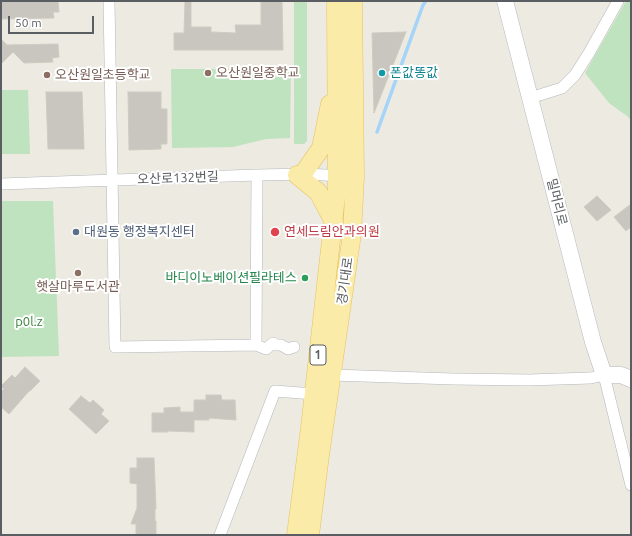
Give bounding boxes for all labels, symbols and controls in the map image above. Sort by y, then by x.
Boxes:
scale bar [10,8,96,34]
text: 50 m [15,16,42,29]
place label: 오산원일중학교 [216,65,300,81]
place label: 폰값똥값 [390,65,438,81]
place label: 오산원일초등학교 [55,67,151,83]
marker: 오산원일중학교 [203,68,213,78]
marker: 폰값똥값 [377,68,387,78]
marker: 오산원일초등학교 [42,70,52,80]
street label: 오산로132번길 [137,169,219,187]
street label: 밀머리로 [544,177,570,227]
place label: 대원동 행정복지센터 [84,224,195,240]
place label: 연세드림안과의원 [284,224,380,240]
marker: 연세드림안과의원 [269,226,281,238]
marker: 대원동 행정복지센터 [71,227,81,237]
street label: 경기대로 [334,256,356,306]
marker: 햇살마루도서관 [73,268,83,278]
place label: 바디이노베이션필라테스 [165,270,297,286]
marker: 바디이노베이션필라테스 [300,273,310,283]
place label: 햇살마루도서관 [36,279,120,295]
park label: p0l.z [15,314,43,330]
road number: 1 [310,345,326,365]

